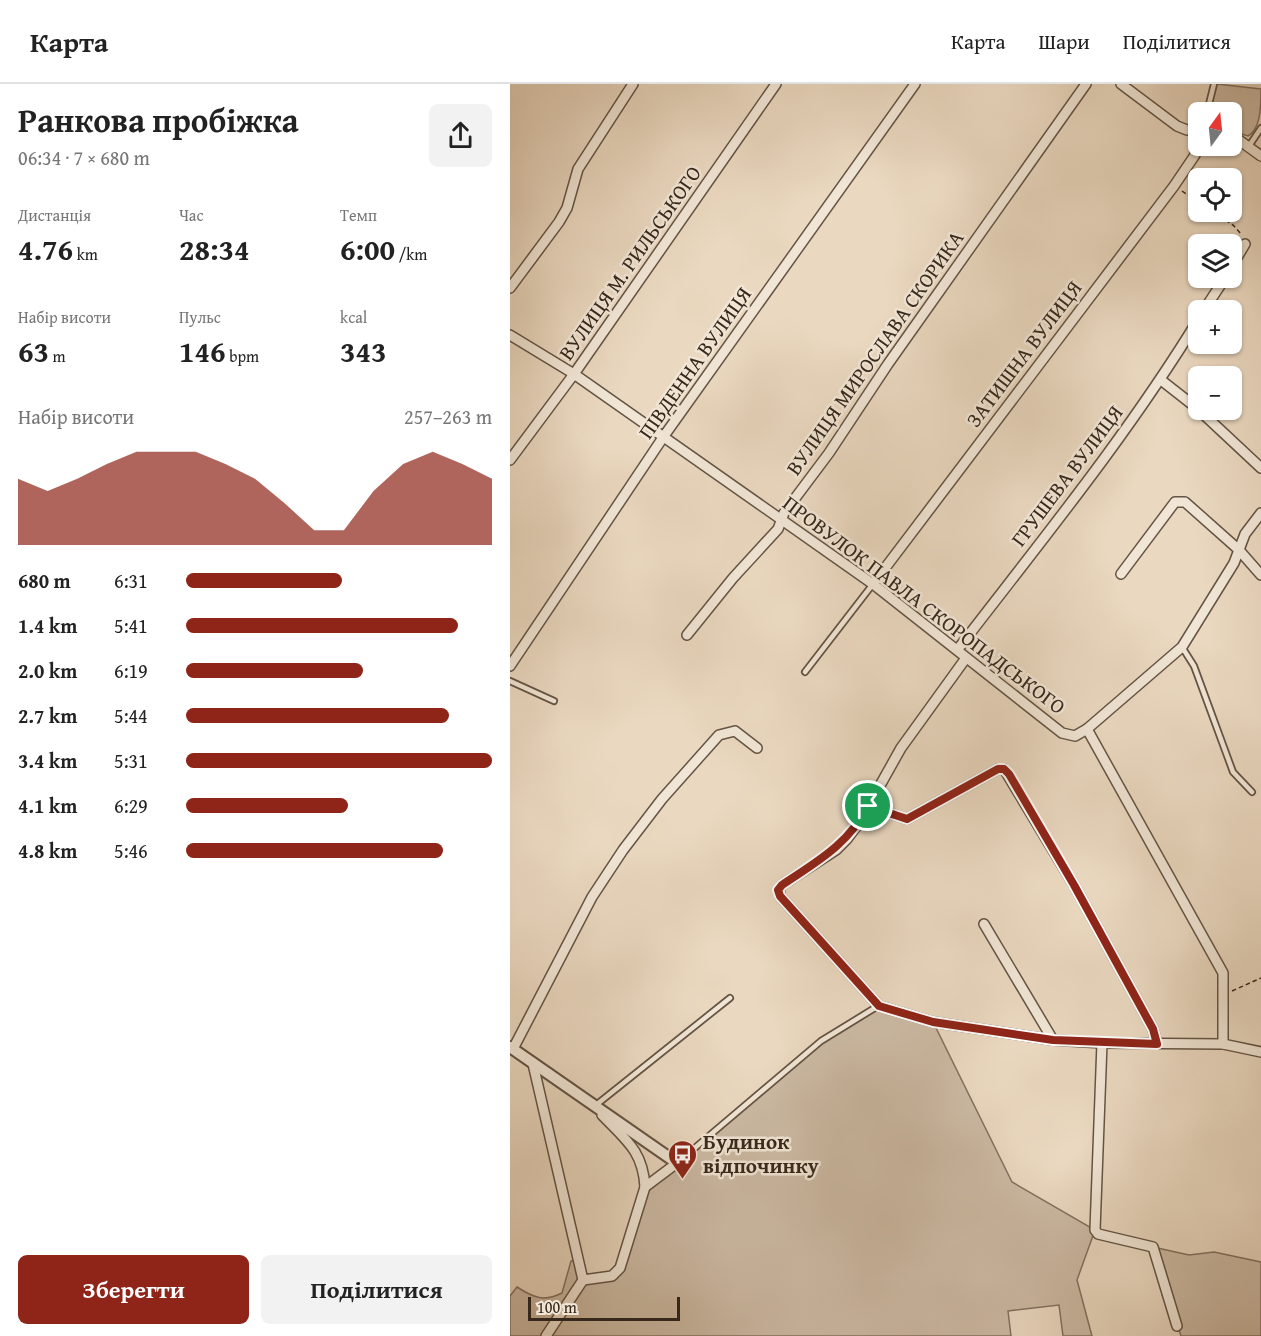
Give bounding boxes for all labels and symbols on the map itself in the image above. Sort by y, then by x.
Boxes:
north arrow [1188,102,1242,156]
street label: ВУЛИЦЯ М. РИЛЬСЬКОГО [551,159,709,366]
street label: ВУЛИЦЯ МИРОСЛАВА СКОРИКА [778,224,971,481]
street label: ЗАТИШНА ВУЛИЦЯ [958,274,1089,433]
street label: ПІВДЕННА ВУЛИЦЯ [630,280,759,445]
street label: ГРУШЕВА ВУЛИЦЯ [1003,399,1130,553]
street label: ПРОВУЛОК ПАВЛА СКОРОПАДСЬКОГО [776,488,1072,721]
pin [842,780,893,831]
place label: Будинок відпочинку [703,1126,819,1181]
bus stop icon: Будинок відпочинку [666,1138,698,1180]
scale bar [528,1294,680,1322]

